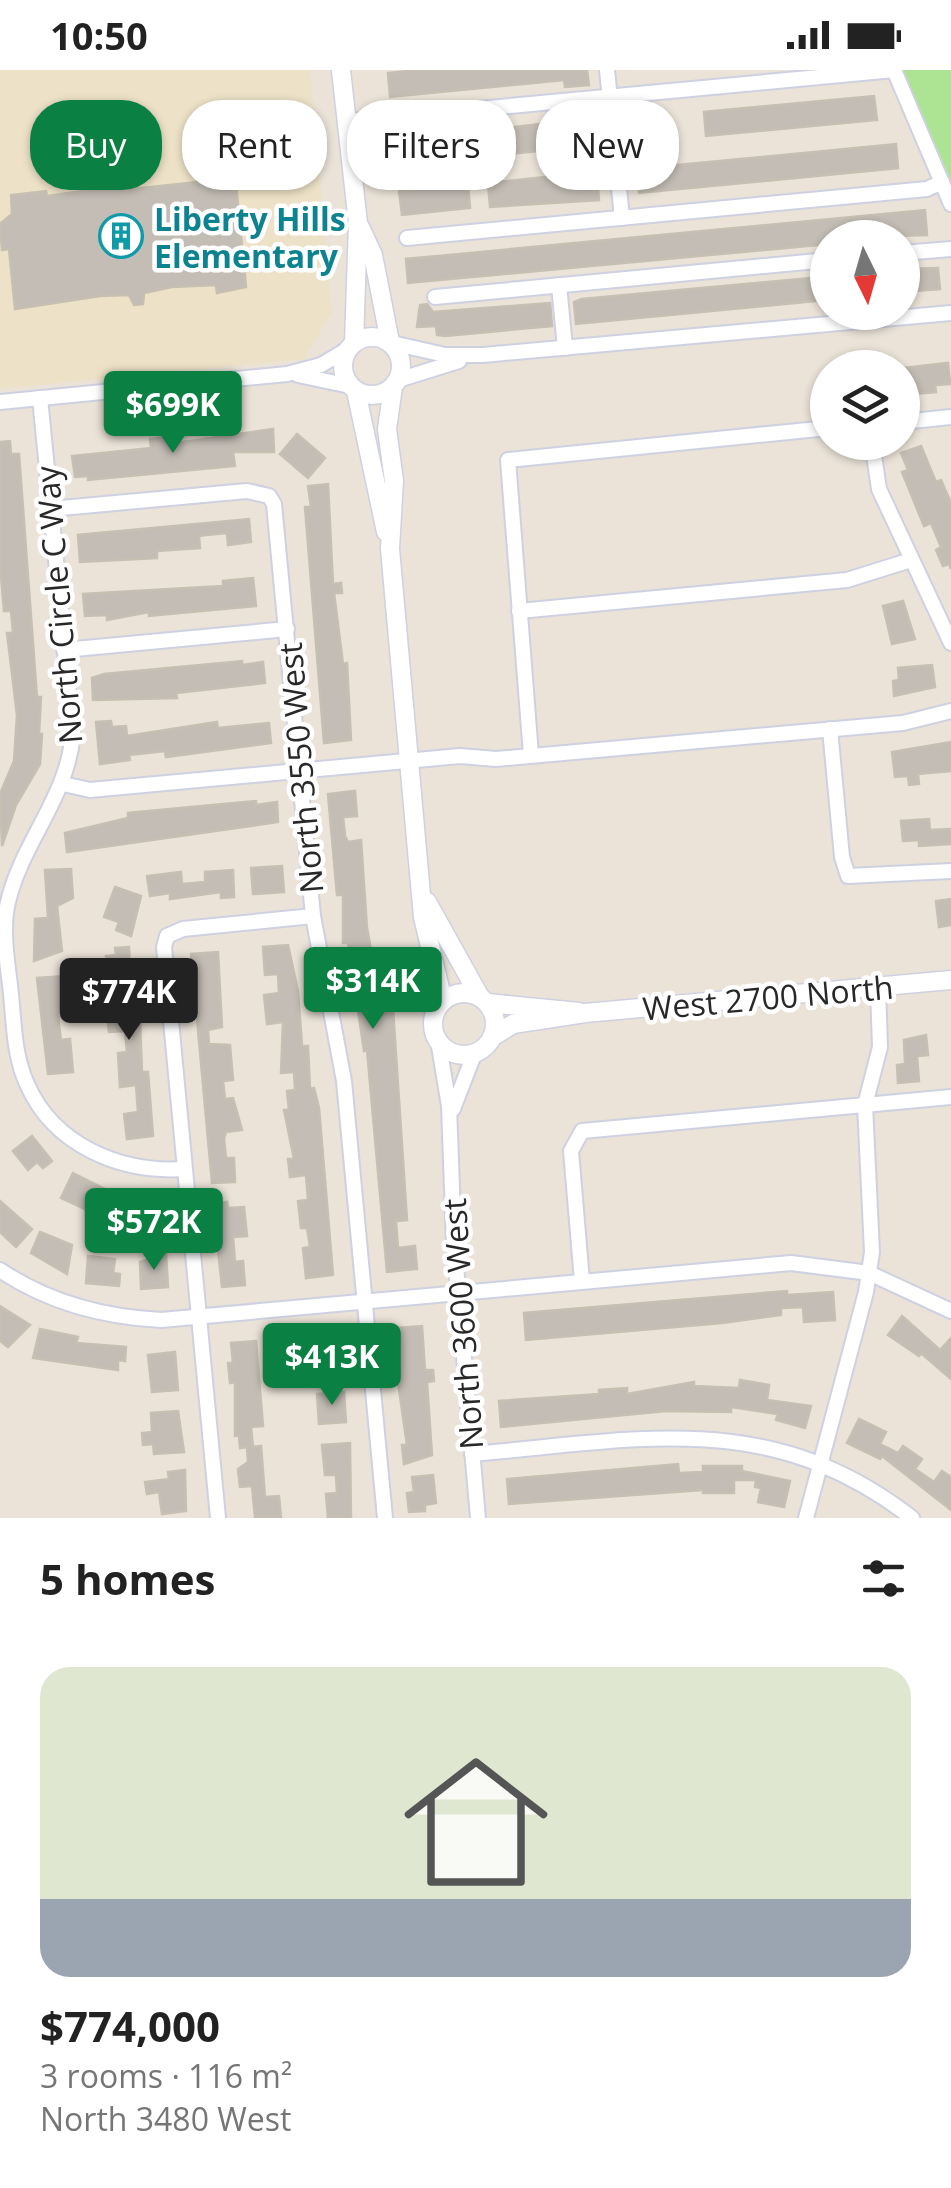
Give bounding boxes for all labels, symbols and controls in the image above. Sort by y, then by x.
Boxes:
text: 10:50 [50,9,148,61]
chip: Buy [30,100,162,190]
chip: Rent [182,100,327,190]
chip: Filters [347,100,516,190]
chip: New [536,100,679,190]
place label: Liberty Hills Elementary [154,197,346,277]
building icon: Liberty Hills Elementary [98,213,144,259]
north arrow [810,220,920,330]
map controls [810,220,920,460]
button: layers [810,350,920,460]
pin: $699K [103,371,243,456]
text: $699K [126,382,220,425]
street label: North Circle C Way [24,463,92,746]
street label: North 3550 West [268,641,332,895]
pin: $314K [303,947,443,1032]
pin: $774K [59,958,199,1043]
text: $314K [326,958,420,1001]
street label: West 2700 North [641,965,895,1029]
text: $774K [82,969,176,1012]
pin: $572K [84,1188,224,1273]
street label: North 3600 West [432,1197,492,1451]
text: $572K [107,1199,201,1242]
pin: $413K [262,1323,402,1408]
text: $413K [285,1334,379,1377]
text: 5 homes [40,1550,215,1607]
icon: filters [856,1551,911,1606]
icon: home [386,1732,566,1912]
text: $774,000 [40,1997,220,2054]
text: 3 rooms · 116 m² [40,2054,292,2097]
text: North 3480 West [40,2097,291,2140]

